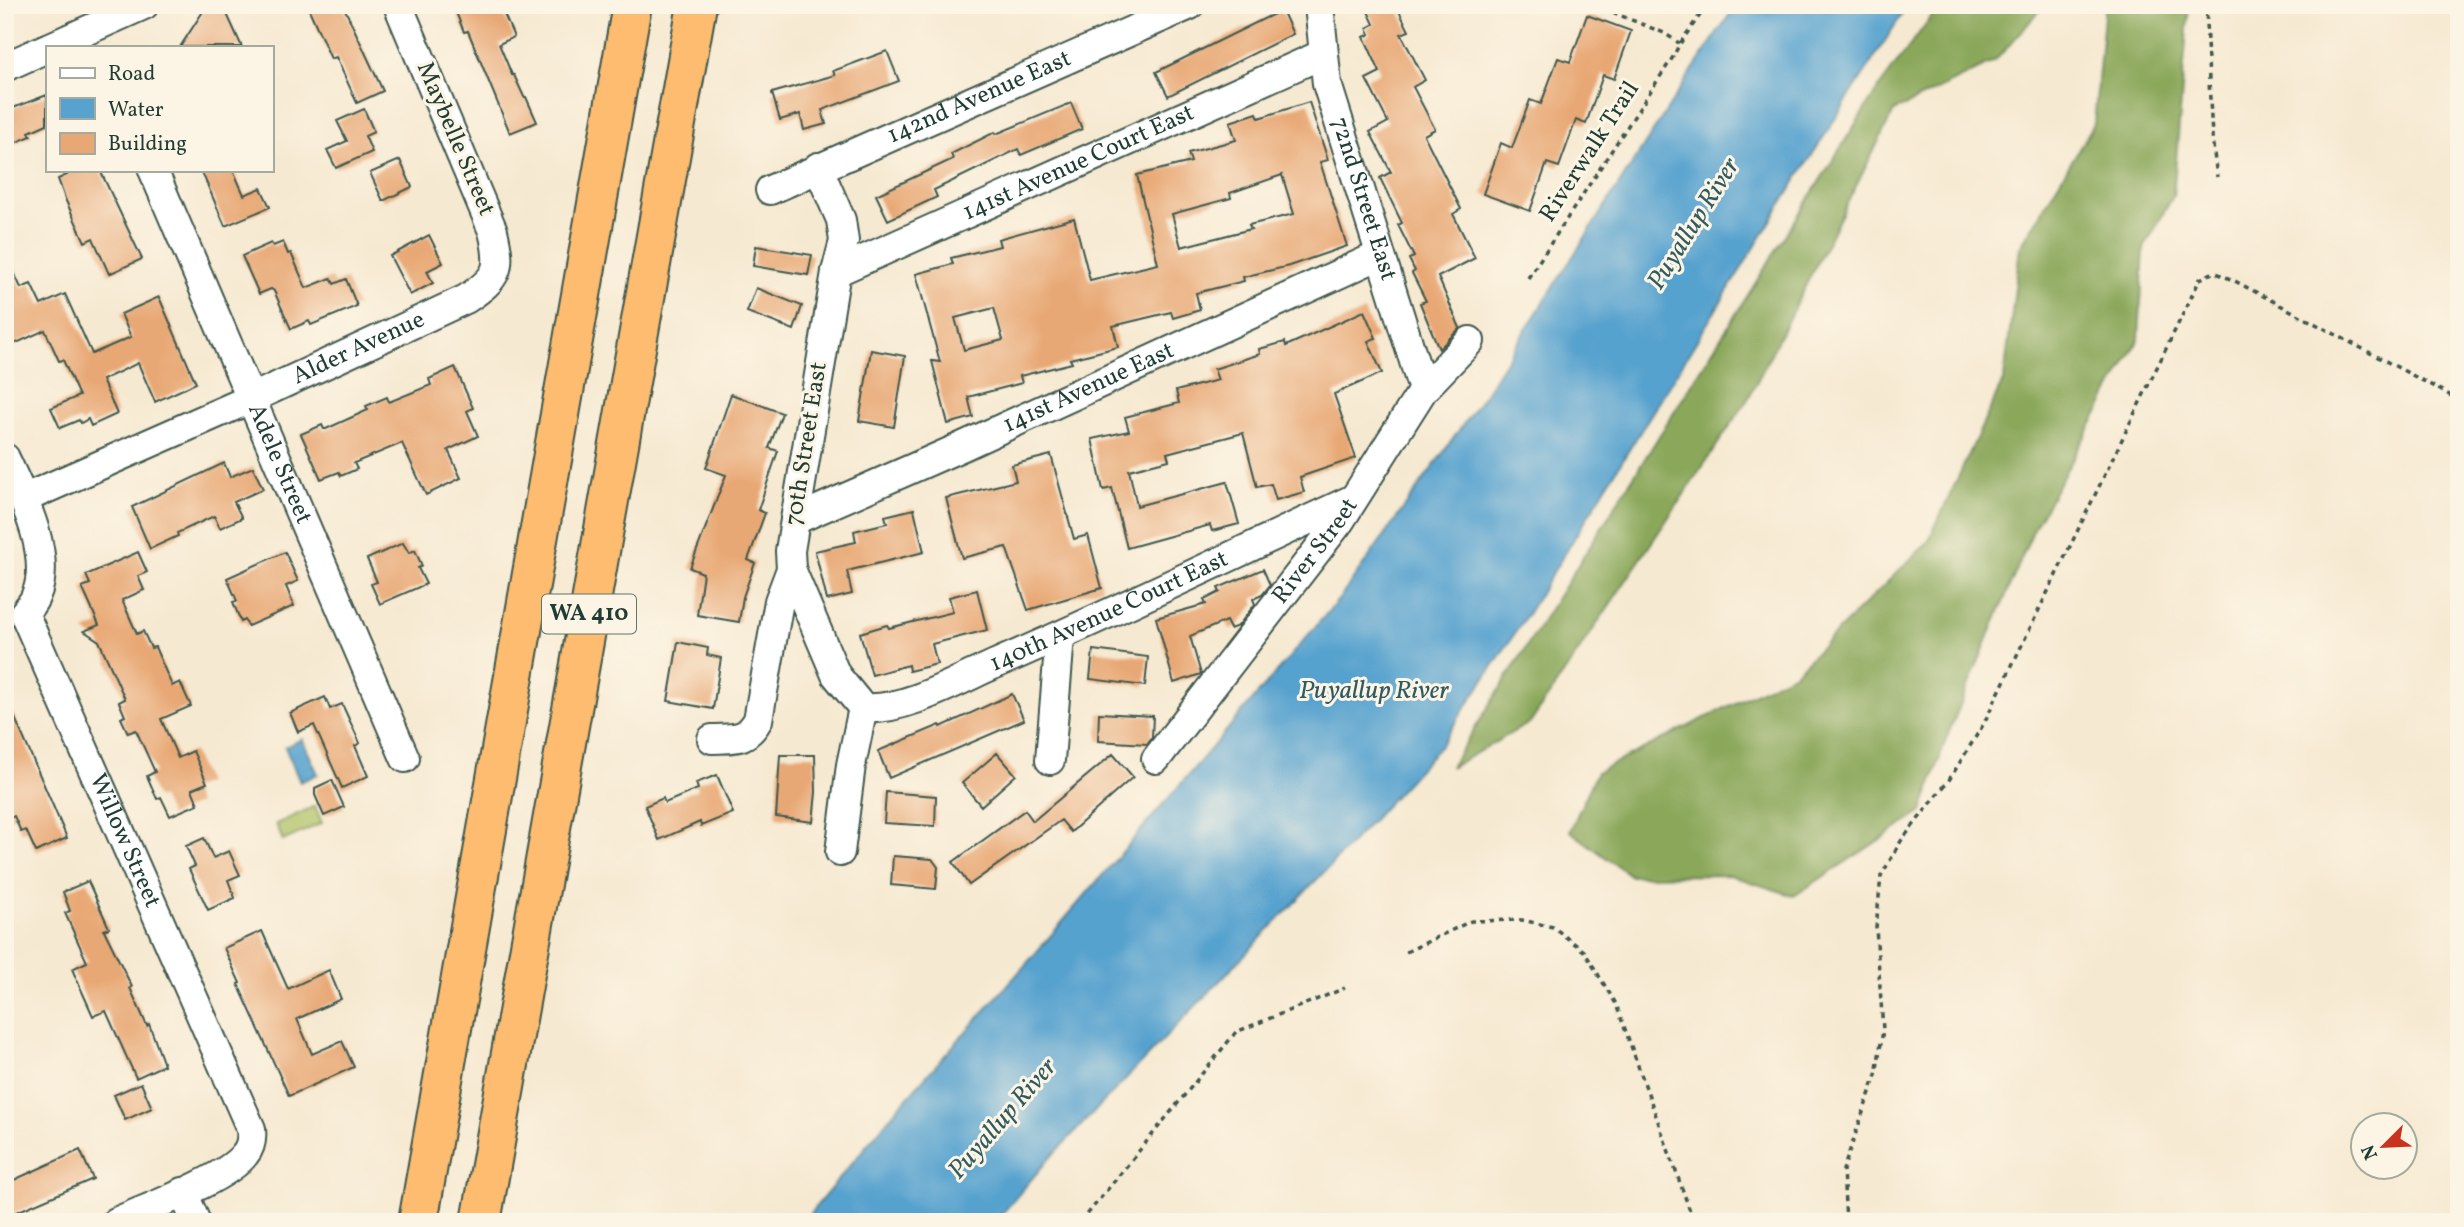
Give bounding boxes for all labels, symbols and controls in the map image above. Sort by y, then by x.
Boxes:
street label: 142nd Avenue East [882,42,1077,153]
legend [46,46,273,172]
street label: Maybelle Street [407,57,503,221]
text: Road [108,60,155,89]
street label: Riverwalk Trail [1532,75,1648,229]
text: Water [108,96,164,125]
street label: 141st Avenue Court East [958,97,1200,230]
street label: 72nd Street East [1321,113,1405,285]
text: Building [108,130,187,159]
water label: Puyallup River [1639,151,1749,297]
street label: Alder Avenue [287,303,431,394]
street label: 141st Avenue East [998,334,1180,442]
street label: 70th Street East [777,360,837,528]
street label: Adele Street [238,399,320,530]
street label: River Street [1264,492,1367,612]
street label: 140th Avenue Court East [985,543,1234,681]
road number: WA 410 [542,594,636,634]
water label: Puyallup River [1299,673,1449,709]
street label: Willow Street [80,769,169,913]
water label: Puyallup River [940,1050,1066,1187]
north arrow [2348,1112,2418,1182]
text: N [2356,1140,2385,1164]

